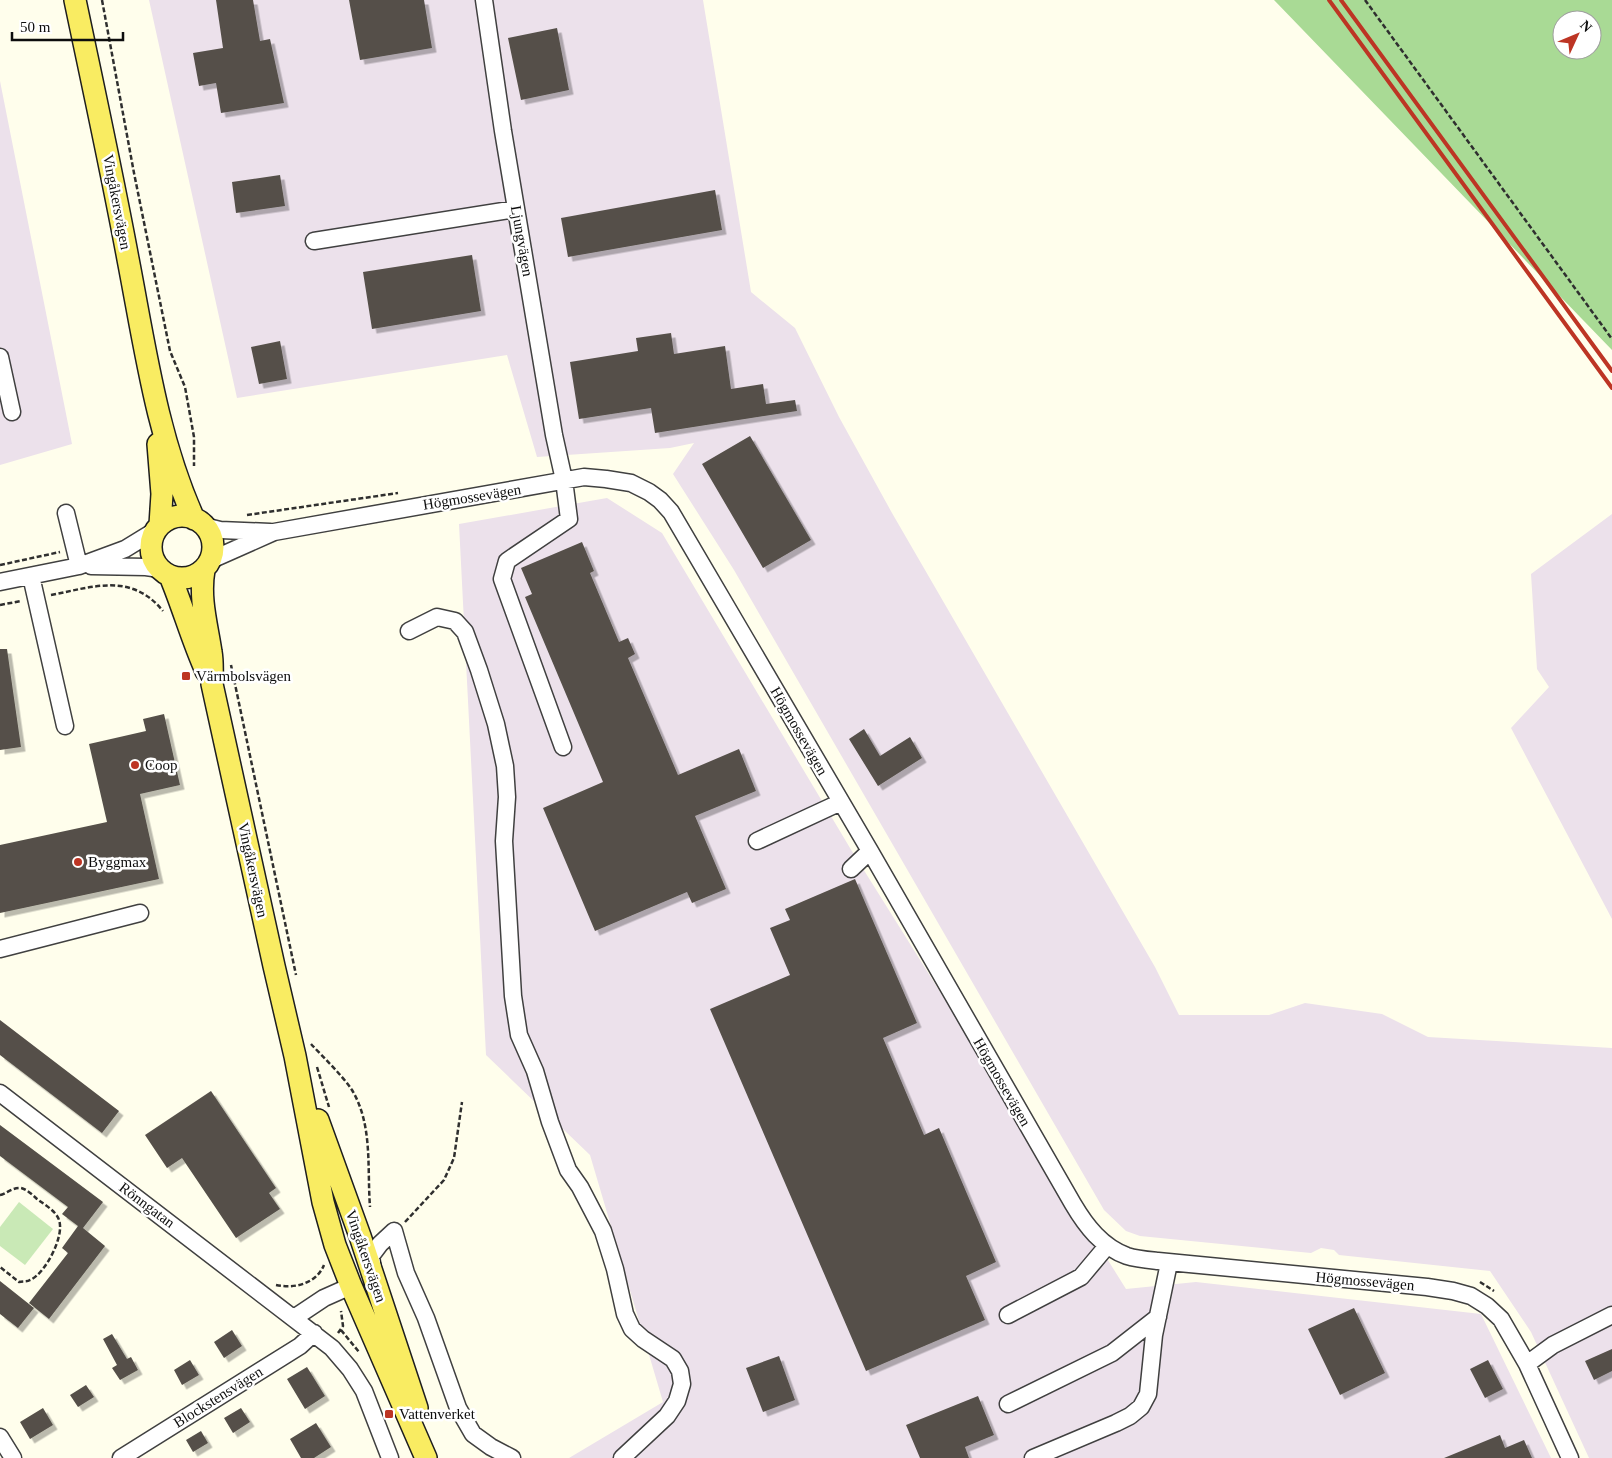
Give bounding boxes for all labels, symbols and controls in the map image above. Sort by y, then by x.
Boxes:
scale bar [12,10,124,42]
north arrow [1552,10,1602,60]
text: N [1577,17,1595,35]
text: 50 m [20,19,51,35]
street label: Vingåkersvägen [100,153,134,251]
street label: Ljungvägen [508,204,536,278]
street label: Högmossevägen [422,481,523,513]
place label: Värmbolsvägen [196,668,291,684]
marker: Värmbolsvägen [180,670,192,682]
street label: Högmossevägen [767,684,831,778]
place label: Coop [145,757,178,773]
marker: Coop [129,759,141,771]
street label: Vingåkersvägen [235,821,271,919]
place label: Byggmax [88,854,147,870]
marker: Byggmax [72,856,84,868]
street label: Högmossevägen [970,1035,1034,1129]
street label: Rönngatan [116,1179,178,1231]
street label: Vingåkersvägen [343,1208,389,1305]
street label: Högmossevägen [1315,1269,1416,1293]
street label: Blockstensvägen [171,1363,266,1431]
place label: Vattenverket [399,1406,476,1422]
marker: Vattenverket [383,1408,395,1420]

